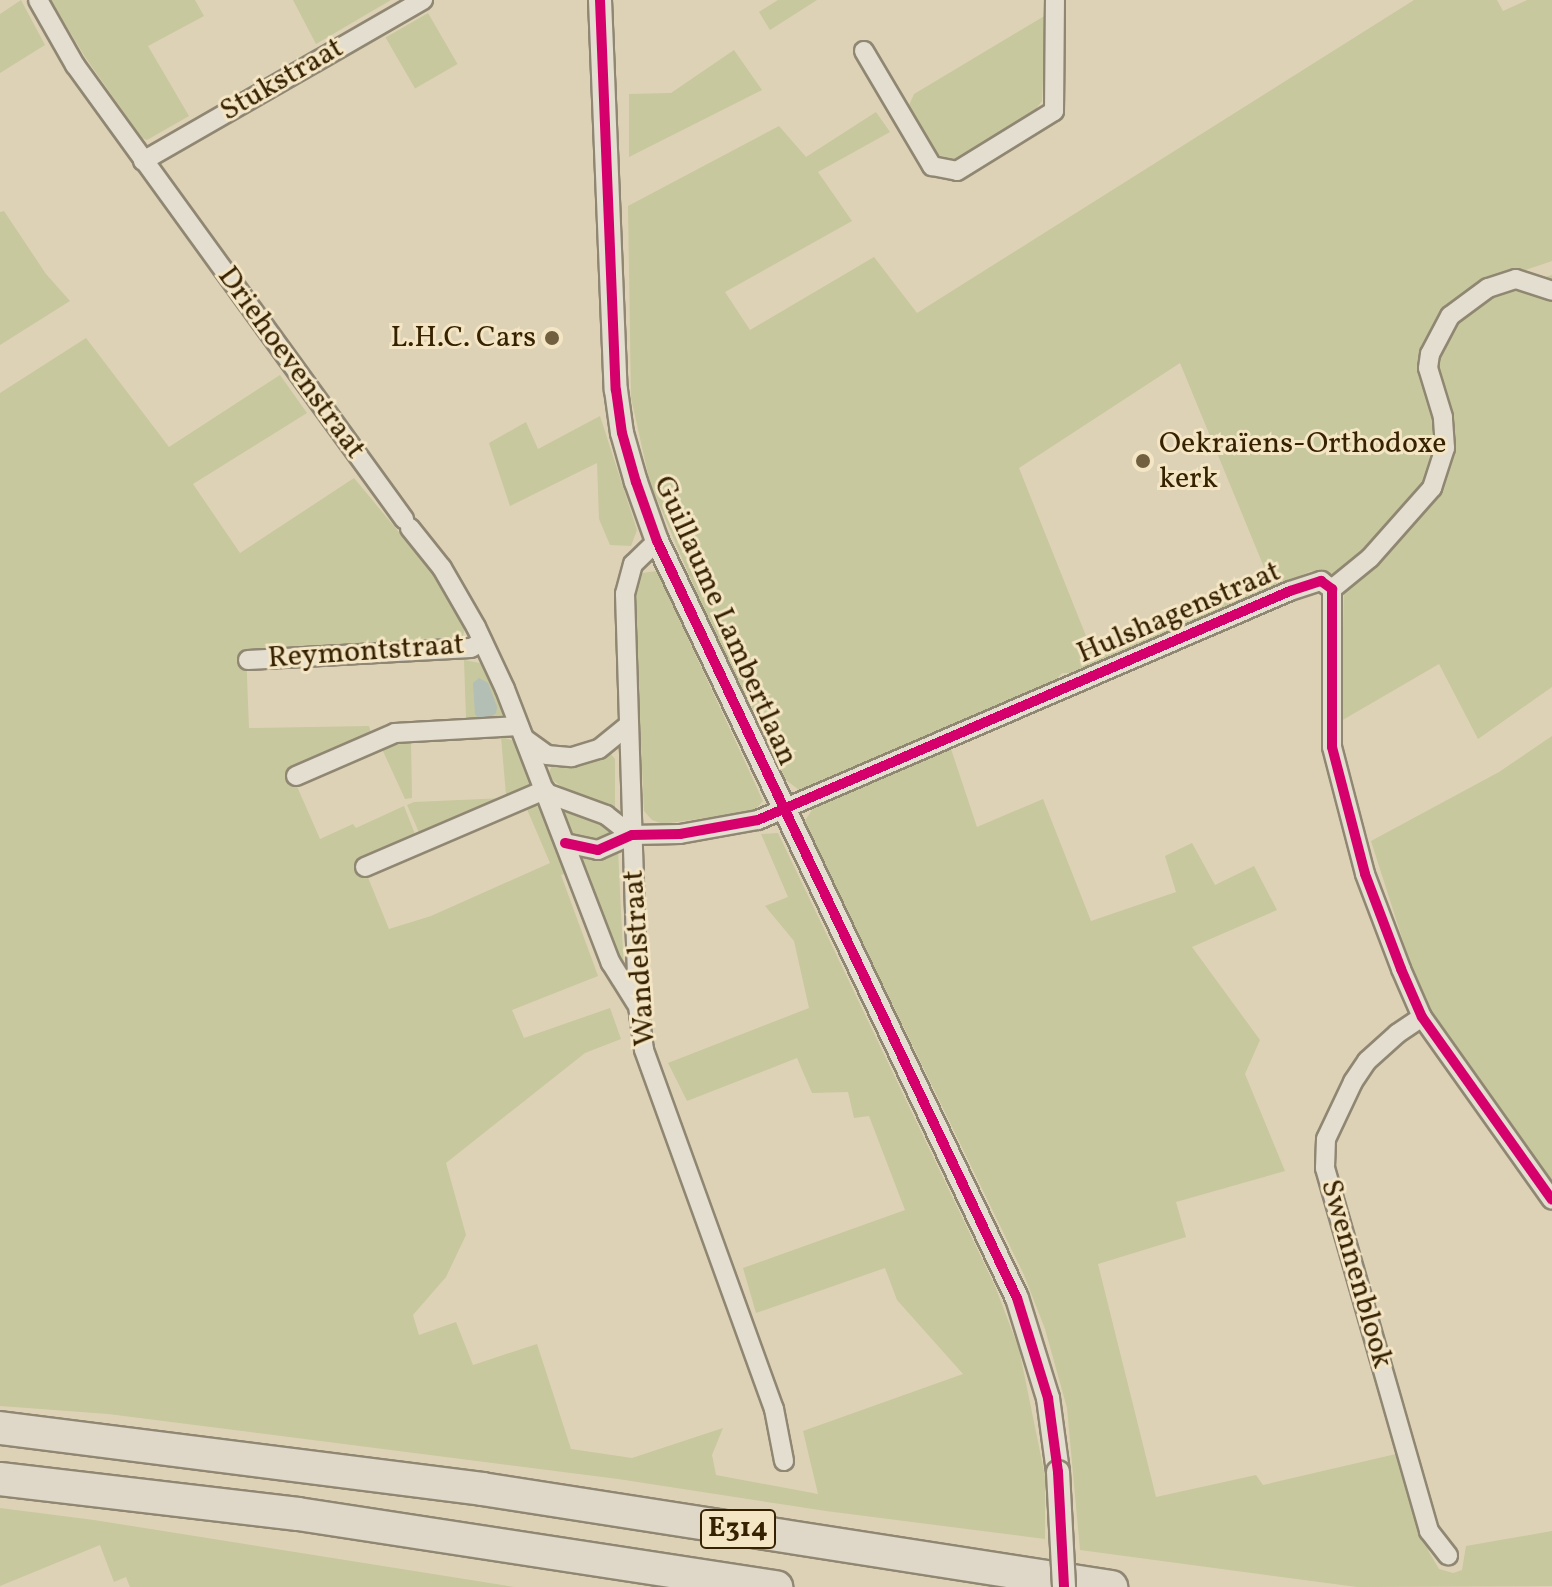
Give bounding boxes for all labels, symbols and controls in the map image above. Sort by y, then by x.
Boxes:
street label: Stukstraat [214,30,350,130]
street label: Driehoevenstraat [209,260,373,466]
place label: L.H.C. Cars [390,320,536,356]
marker: L.H.C. Cars [543,329,561,347]
place label: Oekraïens-Orthodoxe kerk [1159,426,1447,496]
marker: Oekraïens-Orthodoxe kerk [1134,452,1152,470]
street label: Guillaume Lambertlaan [645,471,805,771]
street label: Hulshagenstraat [1072,554,1286,672]
street label: Reymontstraat [267,627,465,677]
street label: Wandelstraat [616,869,664,1047]
street label: Swennenblook [1312,1175,1400,1373]
road number: E314 [698,1505,778,1553]

